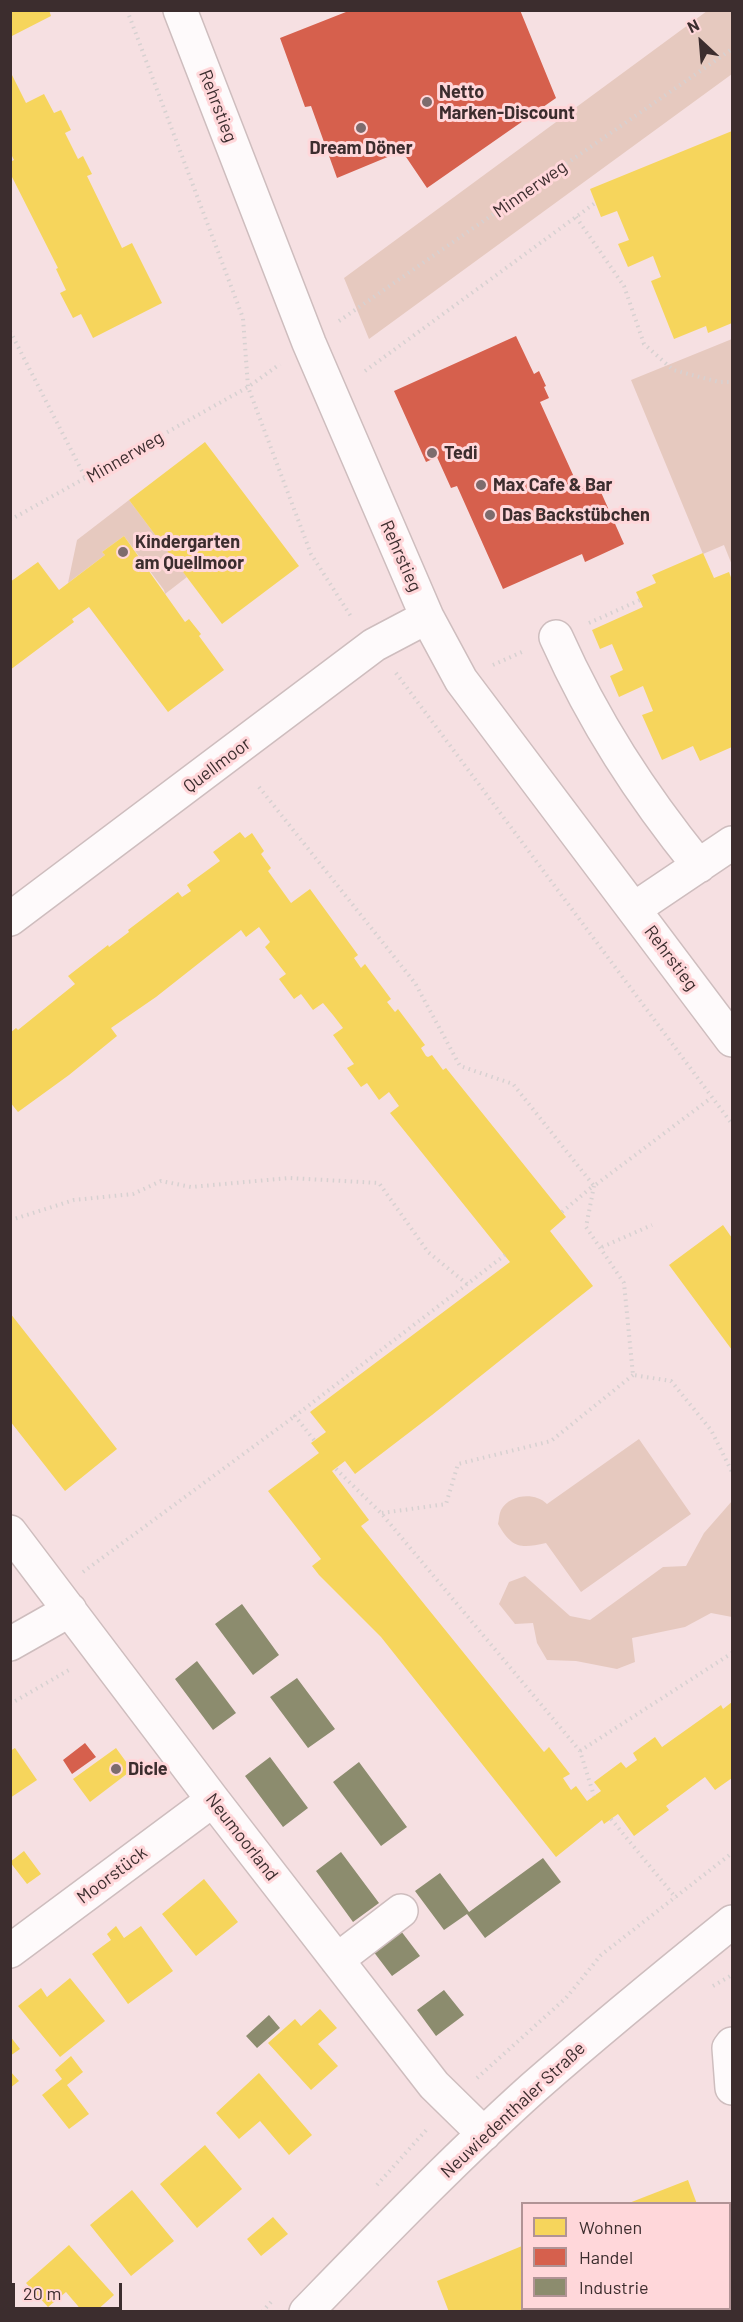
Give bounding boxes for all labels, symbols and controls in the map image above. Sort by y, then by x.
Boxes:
north arrow [671,12,731,72]
text: N [684,15,702,36]
street label: Rehrstieg [194,67,242,145]
place label: Netto Marken-Discount [439,81,575,124]
marker: Netto Marken-Discount [420,95,434,109]
marker: Dream Döner [354,121,368,135]
place label: Dream Döner [309,137,413,159]
street label: Minnerweg [489,156,571,222]
street label: Minnerweg [83,426,167,488]
place label: Tedi [444,442,478,464]
marker: Tedi [425,446,439,460]
place label: Max Cafe & Bar [493,474,612,496]
marker: Max Cafe & Bar [474,478,488,492]
place label: Das Backstübchen [502,504,650,526]
marker: Das Backstübchen [483,508,497,522]
street label: Rehrstieg [376,517,426,595]
place label: Kindergarten am Quellmoor [135,531,244,574]
marker: Kindergarten am Quellmoor [116,545,130,559]
street label: Quellmoor [179,733,255,797]
street label: Rehrstieg [640,921,702,995]
place label: Dicle [128,1758,168,1780]
marker: Dicle [109,1762,123,1776]
street label: Neumoorland [201,1789,283,1885]
street label: Moorstück [73,1842,151,1908]
street label: Neuwiedenthaler Straße [436,2038,590,2182]
legend [521,2202,731,2310]
text: Wohnen [579,2216,642,2238]
text: Handel [579,2246,633,2268]
scale bar [15,2271,124,2309]
text: Industrie [579,2276,649,2298]
text: 20 m [23,2282,61,2304]

